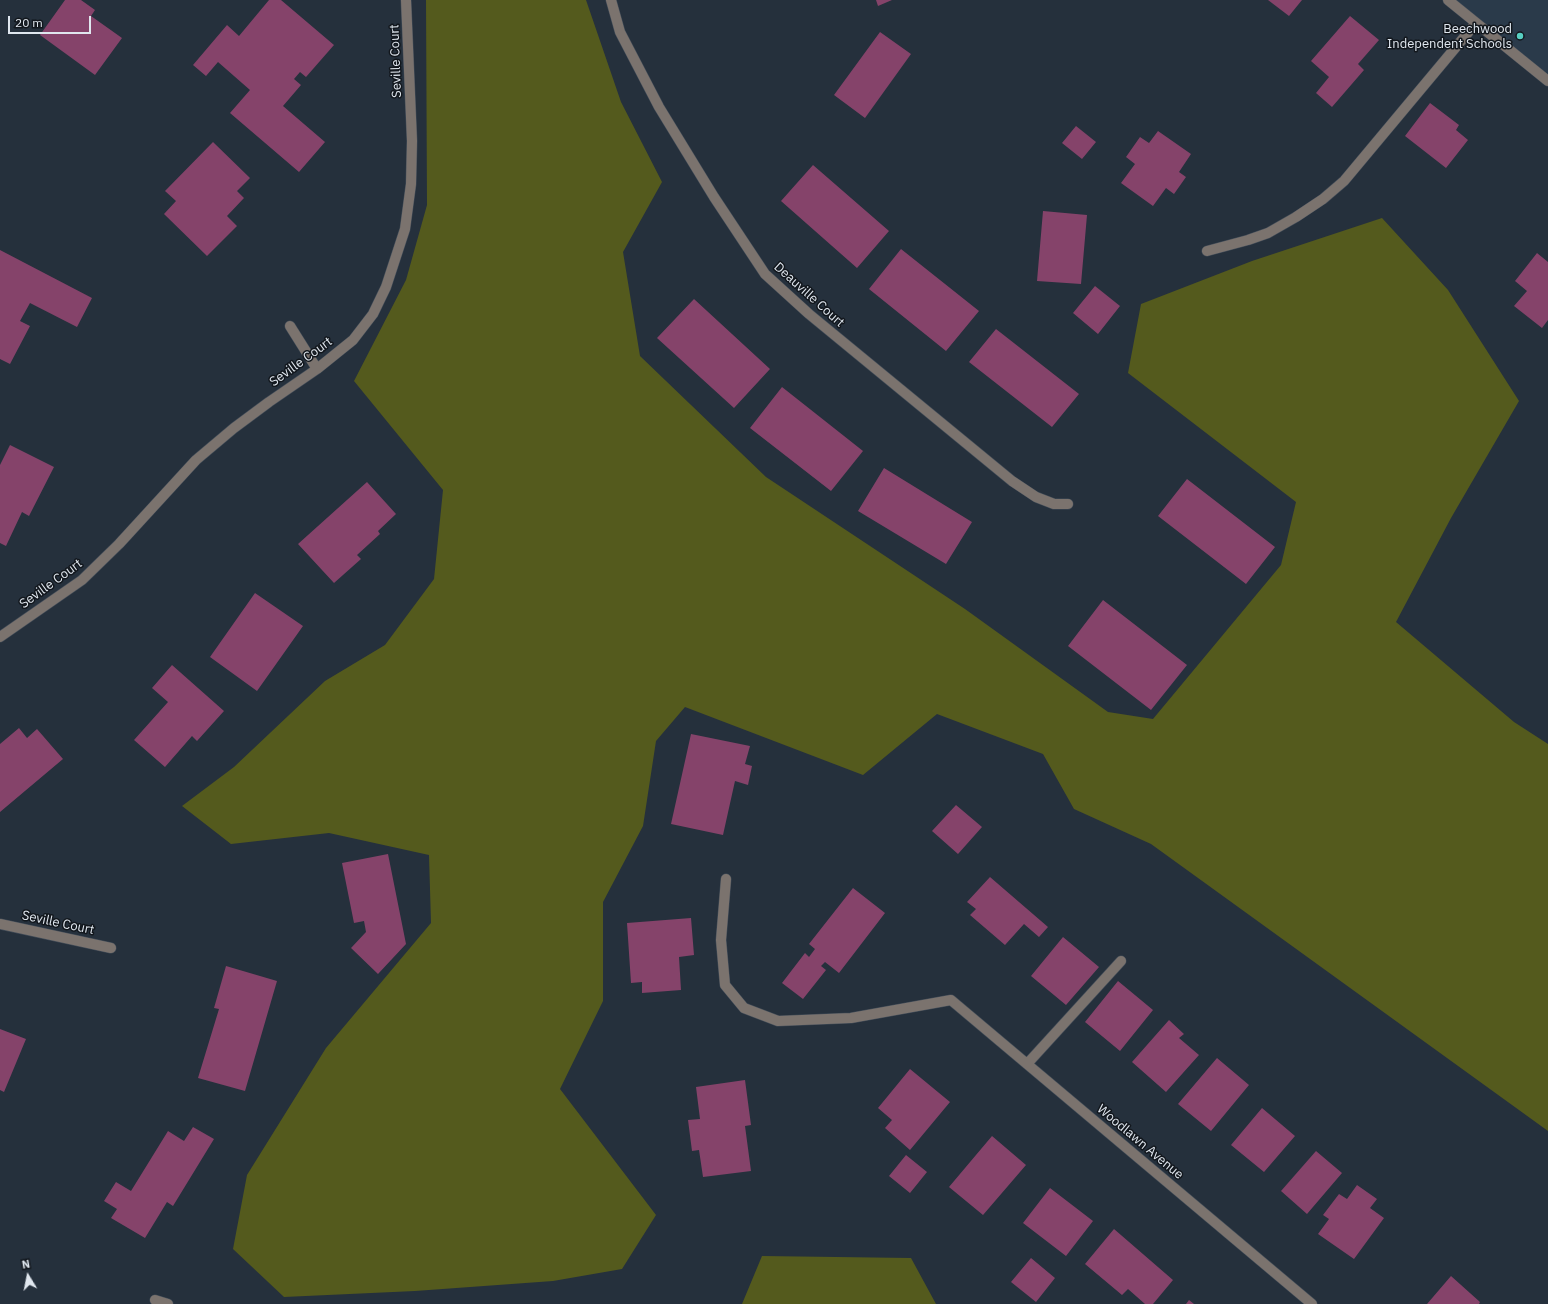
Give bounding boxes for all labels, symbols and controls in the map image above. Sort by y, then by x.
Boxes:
scale bar [10,8,93,34]
text: 20 m [15,15,43,30]
place label: Beechwood Independent Schools [1387,21,1512,52]
street label: Seville Court [387,24,405,98]
marker: Beechwood Independent Schools [1515,31,1525,41]
street label: Deauville Court [771,259,847,331]
street label: Seville Court [267,334,335,390]
street label: Seville Court [17,556,85,612]
street label: Seville Court [20,908,96,938]
street label: Woodlawn Avenue [1094,1101,1186,1183]
north arrow [8,1256,48,1296]
text: N [21,1257,31,1272]

